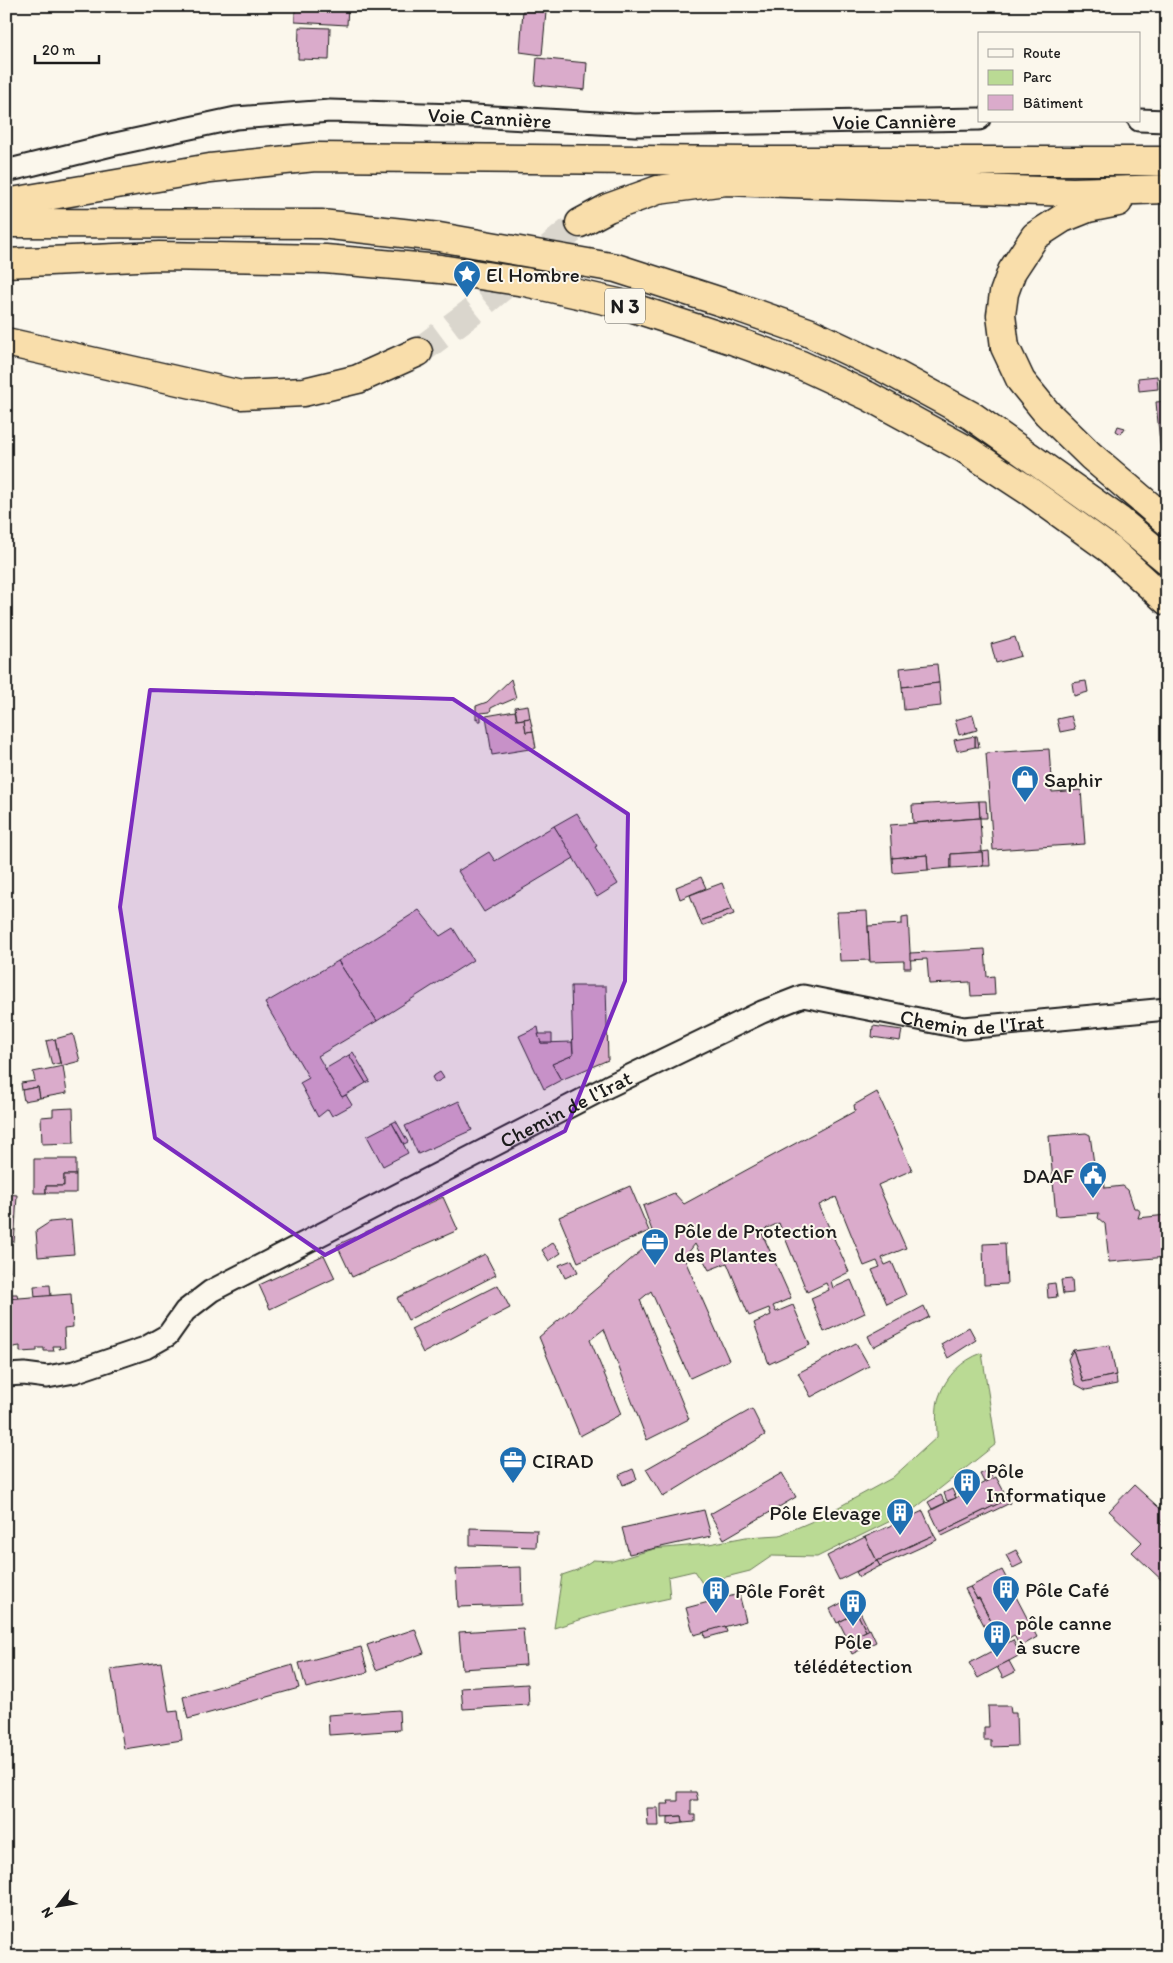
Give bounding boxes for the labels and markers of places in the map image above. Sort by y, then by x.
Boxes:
place icon: El Hombre [452,259,482,298]
place label: El Hombre [486,262,580,287]
shop icon: Saphir [1010,764,1040,803]
place label: Saphir [1044,767,1103,792]
public building icon: DAAF [1078,1160,1108,1199]
place label: DAAF [1023,1163,1074,1188]
place label: Pôle de Protection des Plantes [674,1218,837,1267]
office icon: Pôle de Protection des Plantes [640,1227,670,1266]
office icon: CIRAD [498,1445,528,1484]
place label: CIRAD [532,1448,594,1473]
place label: Pôle Informatique [986,1458,1106,1507]
building icon: Pôle Informatique [952,1467,982,1506]
building icon: Pôle Elevage [885,1497,915,1536]
place label: Pôle Elevage [769,1500,881,1525]
building icon: Pôle Café [991,1574,1021,1613]
building icon: Pôle Forêt [701,1575,731,1614]
place label: Pôle Café [1025,1577,1110,1602]
place label: Pôle Forêt [735,1578,825,1603]
building icon: Pôle télédétection [838,1588,868,1627]
place label: pôle canne à sucre [1016,1610,1112,1659]
building icon: pôle canne à sucre [982,1619,1012,1658]
place label: Pôle télédétection [794,1629,912,1678]

